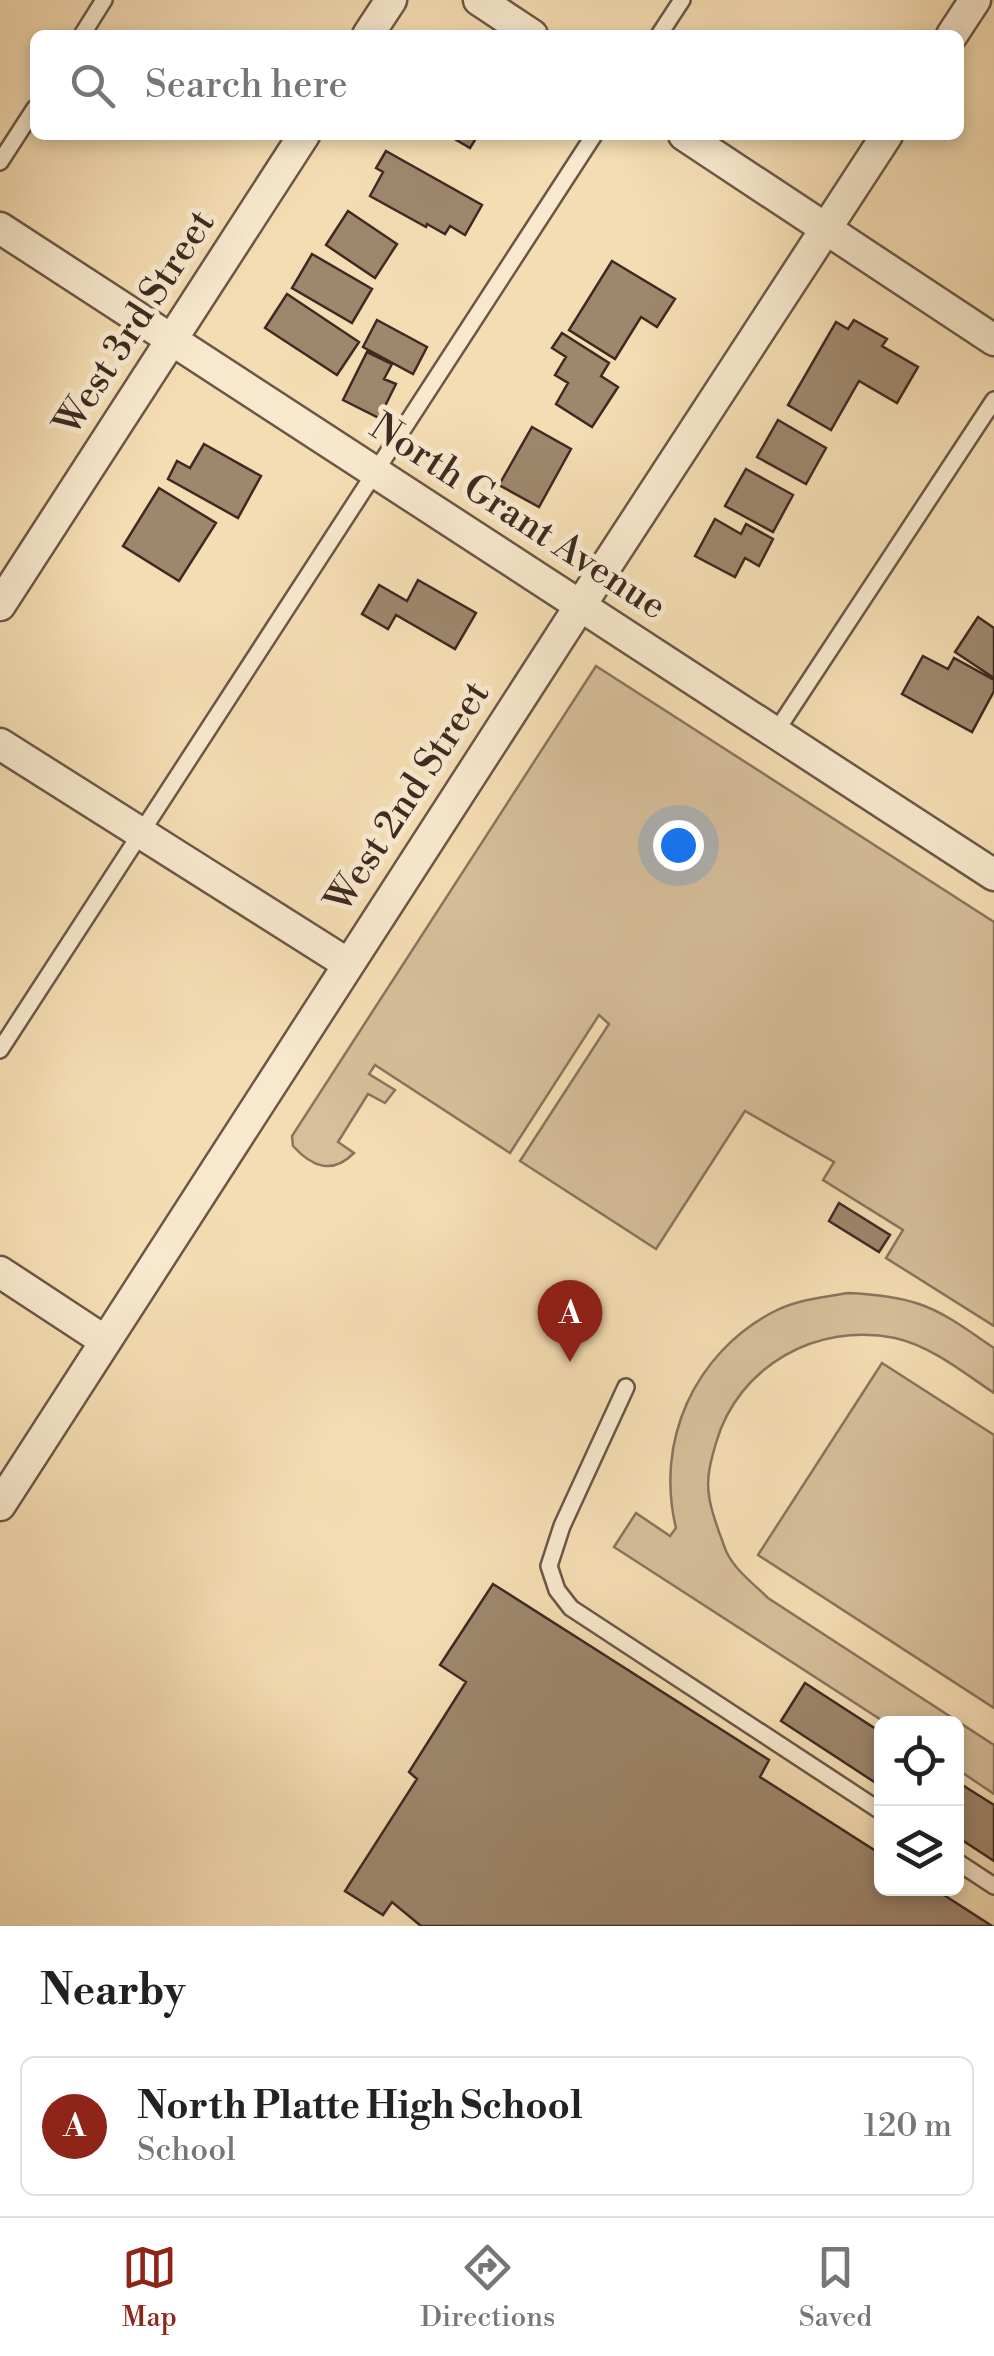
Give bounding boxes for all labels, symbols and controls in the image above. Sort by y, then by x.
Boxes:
search box [30,30,964,140]
icon: search [65,58,120,113]
text: Search here [145,62,348,109]
street label: West 3rd Street [44,202,225,445]
street label: North Grant Avenue [361,404,675,630]
street label: West 2nd Street [315,672,500,922]
your location [653,820,704,871]
pin: A [538,1280,602,1362]
map controls [874,1716,964,1896]
button: locate [874,1716,964,1806]
button: layers [874,1806,964,1896]
text: Nearby [40,1965,185,2018]
text: North Platte High School [137,2083,582,2130]
text: A [63,2106,86,2146]
text: 120 m [863,2106,952,2146]
text: School [137,2130,236,2170]
tab: Map [122,2240,177,2335]
tab: Directions [420,2240,555,2335]
tab: Saved [799,2240,872,2335]

